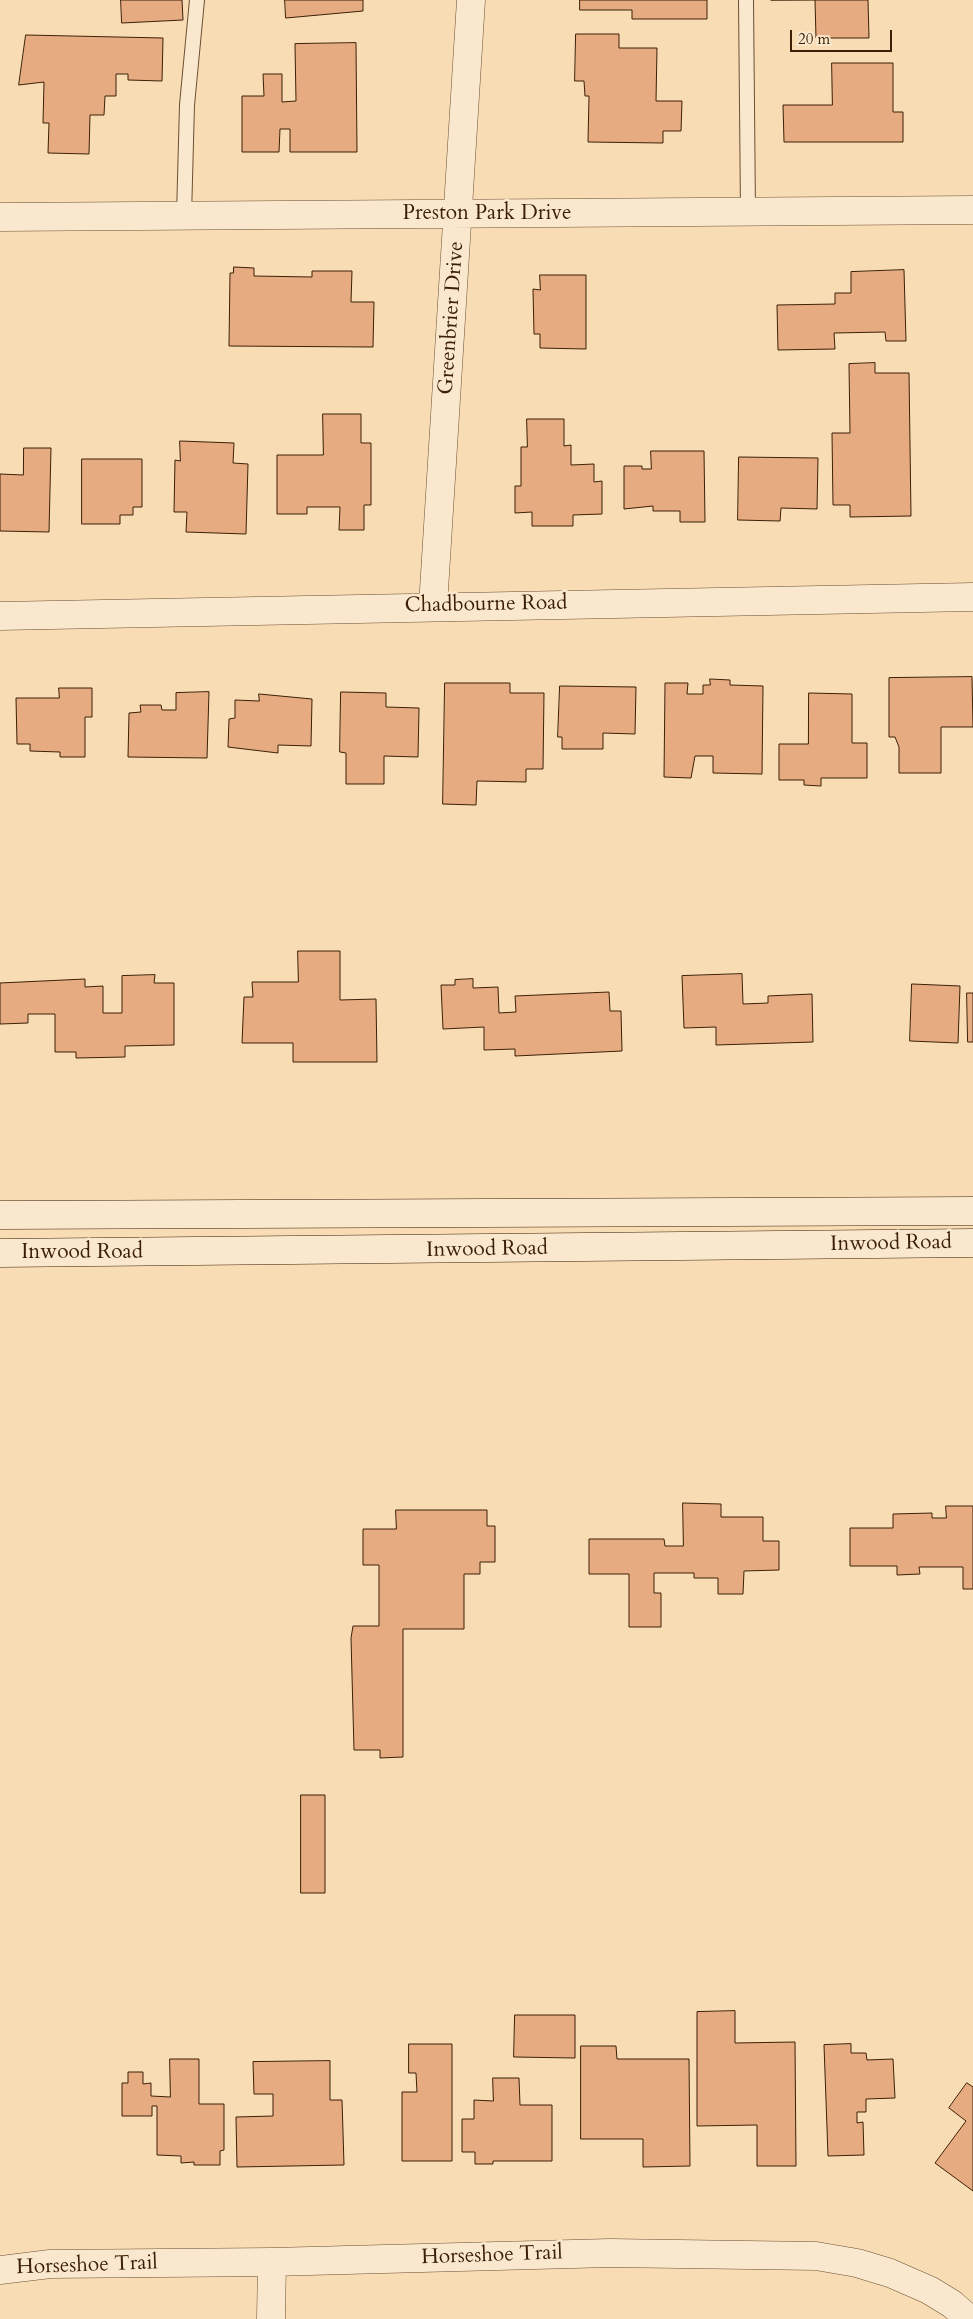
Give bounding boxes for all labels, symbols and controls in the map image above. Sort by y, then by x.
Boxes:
scale bar [793,20,896,52]
text: 20 m [798,29,830,49]
street label: Preston Park Drive [402,201,572,227]
street label: Greenbrier Drive [434,240,470,396]
street label: Chadbourne Road [404,591,568,619]
street label: Inwood Road [830,1230,952,1258]
street label: Inwood Road [426,1236,548,1264]
street label: Inwood Road [21,1240,143,1266]
street label: Horseshoe Trail [421,2241,563,2271]
street label: Horseshoe Trail [16,2251,158,2281]

